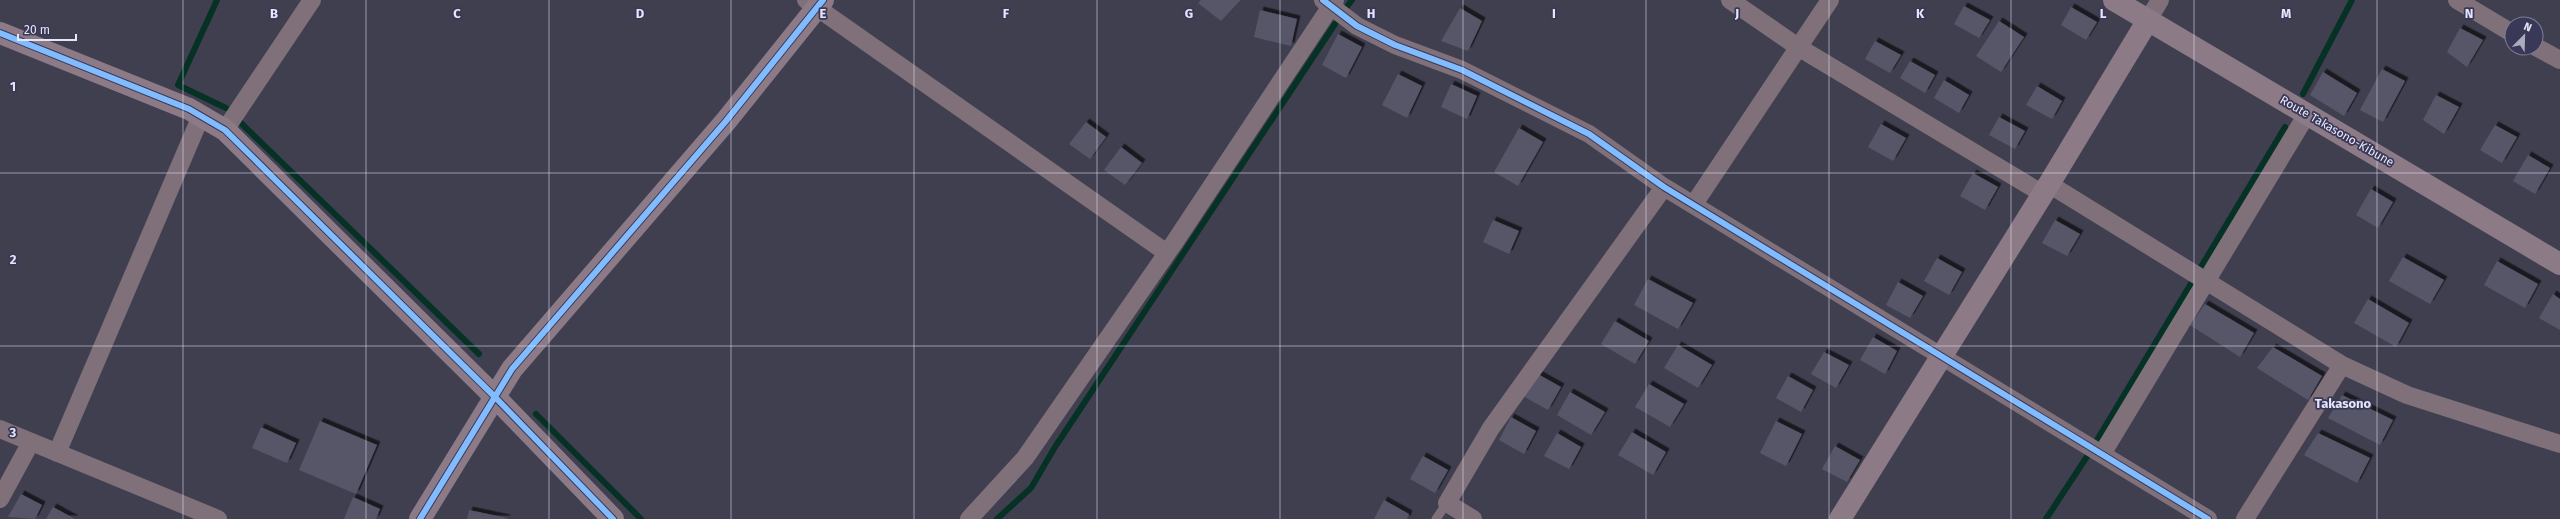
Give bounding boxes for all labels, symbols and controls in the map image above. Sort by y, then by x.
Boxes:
text: B [270,6,278,21]
text: C [453,6,461,21]
text: D [636,6,645,21]
text: E [820,6,827,21]
text: F [1003,6,1010,21]
text: G [1185,6,1193,21]
text: H [1367,6,1375,21]
text: I [1552,6,1556,21]
text: J [1734,6,1739,21]
text: K [1916,6,1925,21]
text: L [2100,6,2107,21]
text: M [2281,6,2291,21]
text: N [2465,6,2473,21]
scale bar [18,16,76,42]
north arrow [2504,16,2544,56]
text: N [2522,20,2534,35]
text: 20 m [24,23,50,37]
text: 1 [10,79,16,94]
street label: Route Takasono-Kibune [2278,93,2396,169]
text: 2 [10,252,17,267]
district label: Takasono [2315,396,2372,411]
text: 3 [9,425,17,440]

